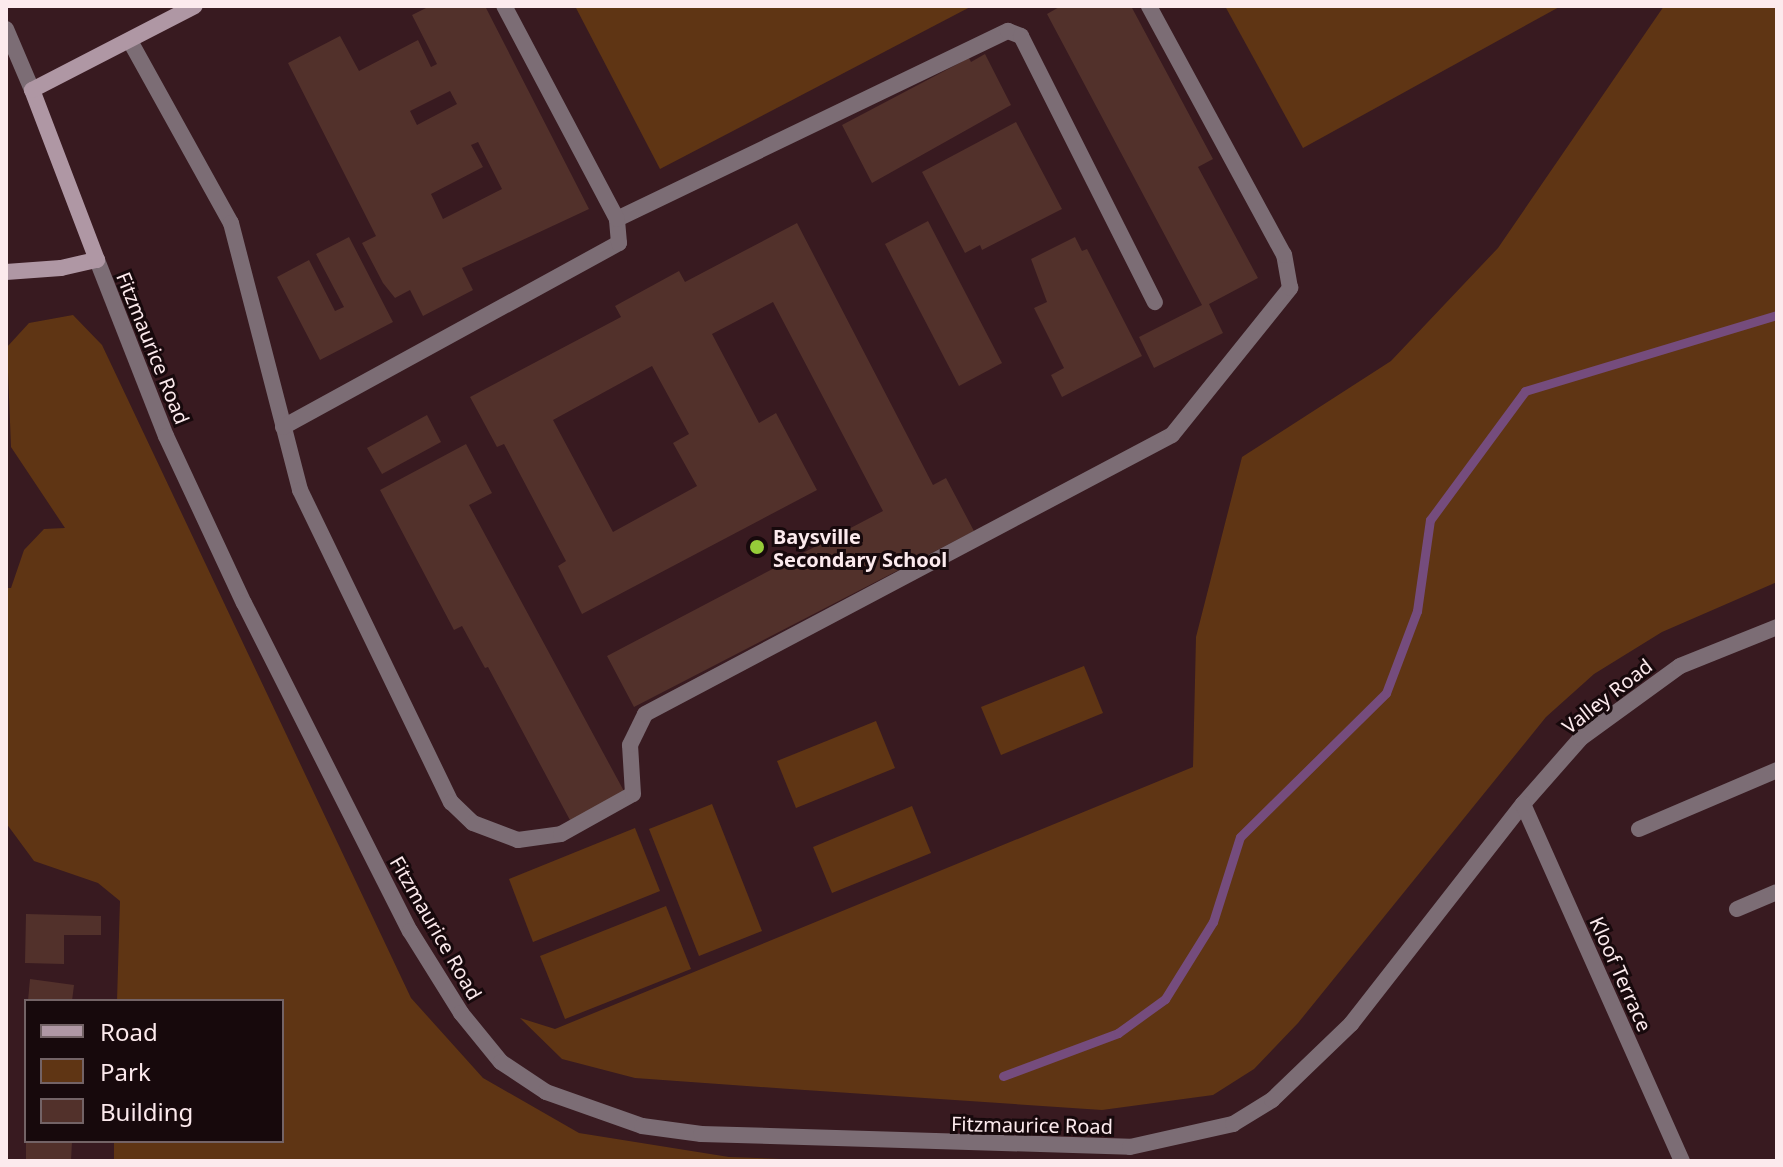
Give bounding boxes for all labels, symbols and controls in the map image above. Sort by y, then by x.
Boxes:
street label: Fitzmaurice Road [112,268,194,428]
place label: Baysville Secondary School [773,524,947,571]
marker: Baysville Secondary School [748,538,766,556]
street label: Valley Road [1557,653,1657,739]
street label: Fitzmaurice Road [385,852,487,1004]
street label: Kloof Terrace [1585,913,1657,1035]
legend [24,999,284,1143]
text: Road [100,1015,158,1048]
text: Park [100,1055,151,1088]
text: Building [100,1095,193,1128]
street label: Fitzmaurice Road [951,1112,1113,1138]

